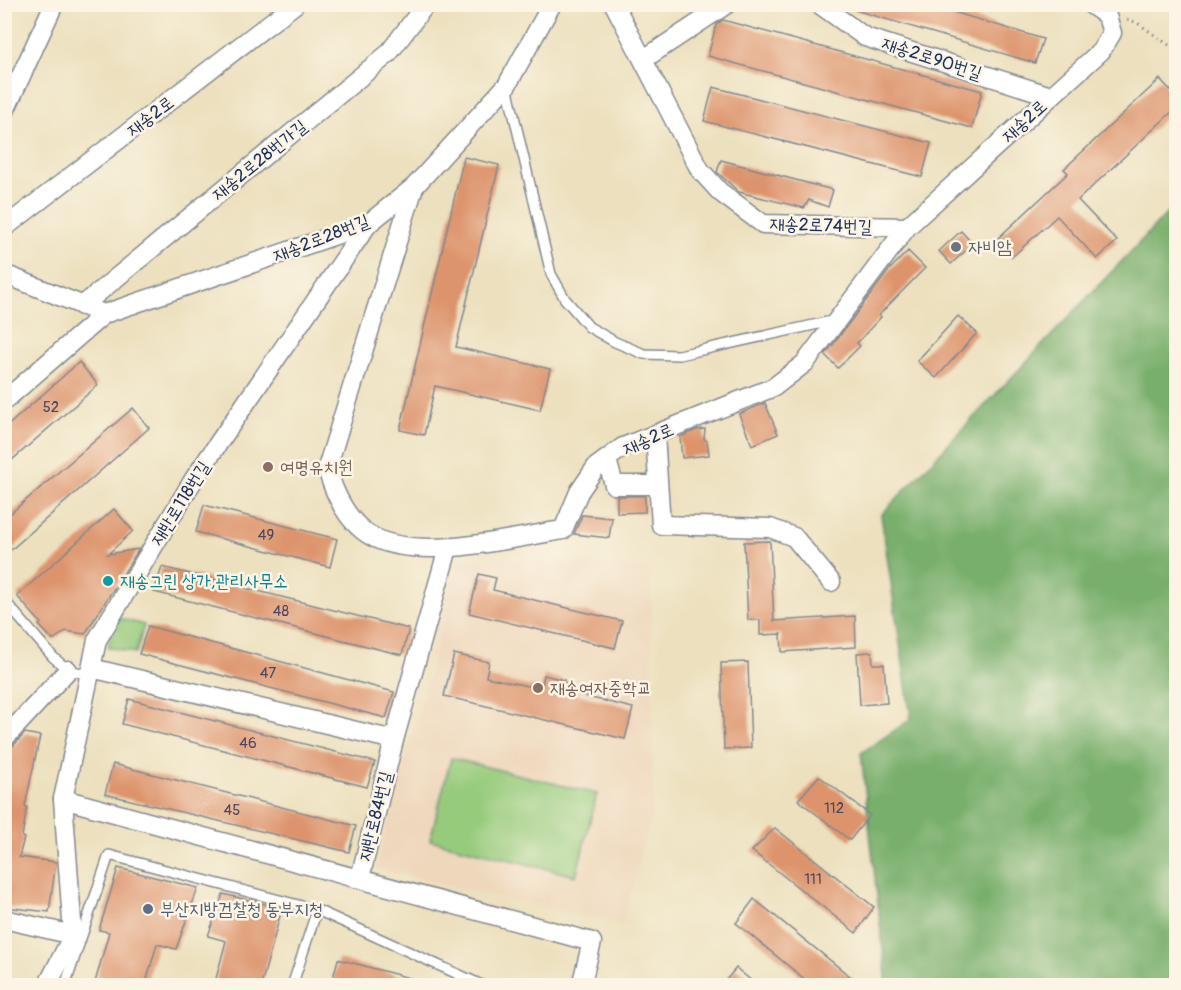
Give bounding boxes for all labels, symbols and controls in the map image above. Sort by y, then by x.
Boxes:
street label: 재송2로90번길 [879,31,985,86]
street label: 재송2로 [122,91,179,142]
street label: 재송2로 [997,95,1052,148]
street label: 재송2로28번가길 [207,115,312,206]
street label: 재송2로28번길 [270,209,373,267]
street label: 재송2로74번길 [769,212,873,239]
place label: 자비암 [968,236,1012,259]
marker: 자비암 [949,240,963,254]
house number: 52 [43,398,59,417]
street label: 재송2로 [619,418,677,461]
street label: 재반로118번길 [145,456,216,550]
place label: 여명유치원 [280,456,352,479]
marker: 여명유치원 [261,460,275,474]
house number: 49 [258,526,274,545]
place label: 재송그린 상가,관리사무소 [120,570,288,593]
marker: 재송그린 상가,관리사무소 [101,574,115,588]
house number: 48 [273,602,290,621]
house number: 47 [260,664,276,683]
place label: 재송여자중학교 [550,677,651,700]
marker: 재송여자중학교 [531,681,545,695]
house number: 46 [239,734,257,753]
street label: 재반로84번길 [353,768,398,864]
house number: 112 [824,799,844,818]
house number: 45 [224,801,240,820]
house number: 111 [804,870,822,889]
place label: 부산지방검찰청 동부지청 [160,898,323,921]
marker: 부산지방검찰청 동부지청 [141,902,155,916]

